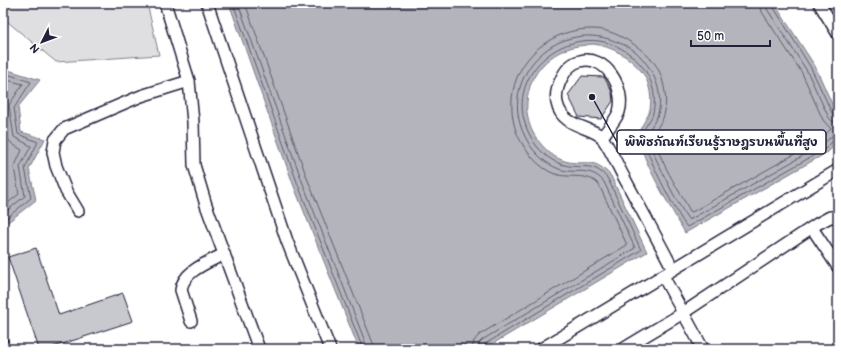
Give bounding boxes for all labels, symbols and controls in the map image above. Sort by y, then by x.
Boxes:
north arrow [22,22,62,62]
scale bar [691,22,770,48]
text: 50 m [697,29,724,44]
text: N [27,41,43,56]
callout: พิพิธภัณฑ์เรียนรู้ราษฎรบนพื้นที่สูง [617,130,826,154]
text: พิพิธภัณฑ์เรียนรู้ราษฎรบนพื้นที่สูง [625,131,818,151]

